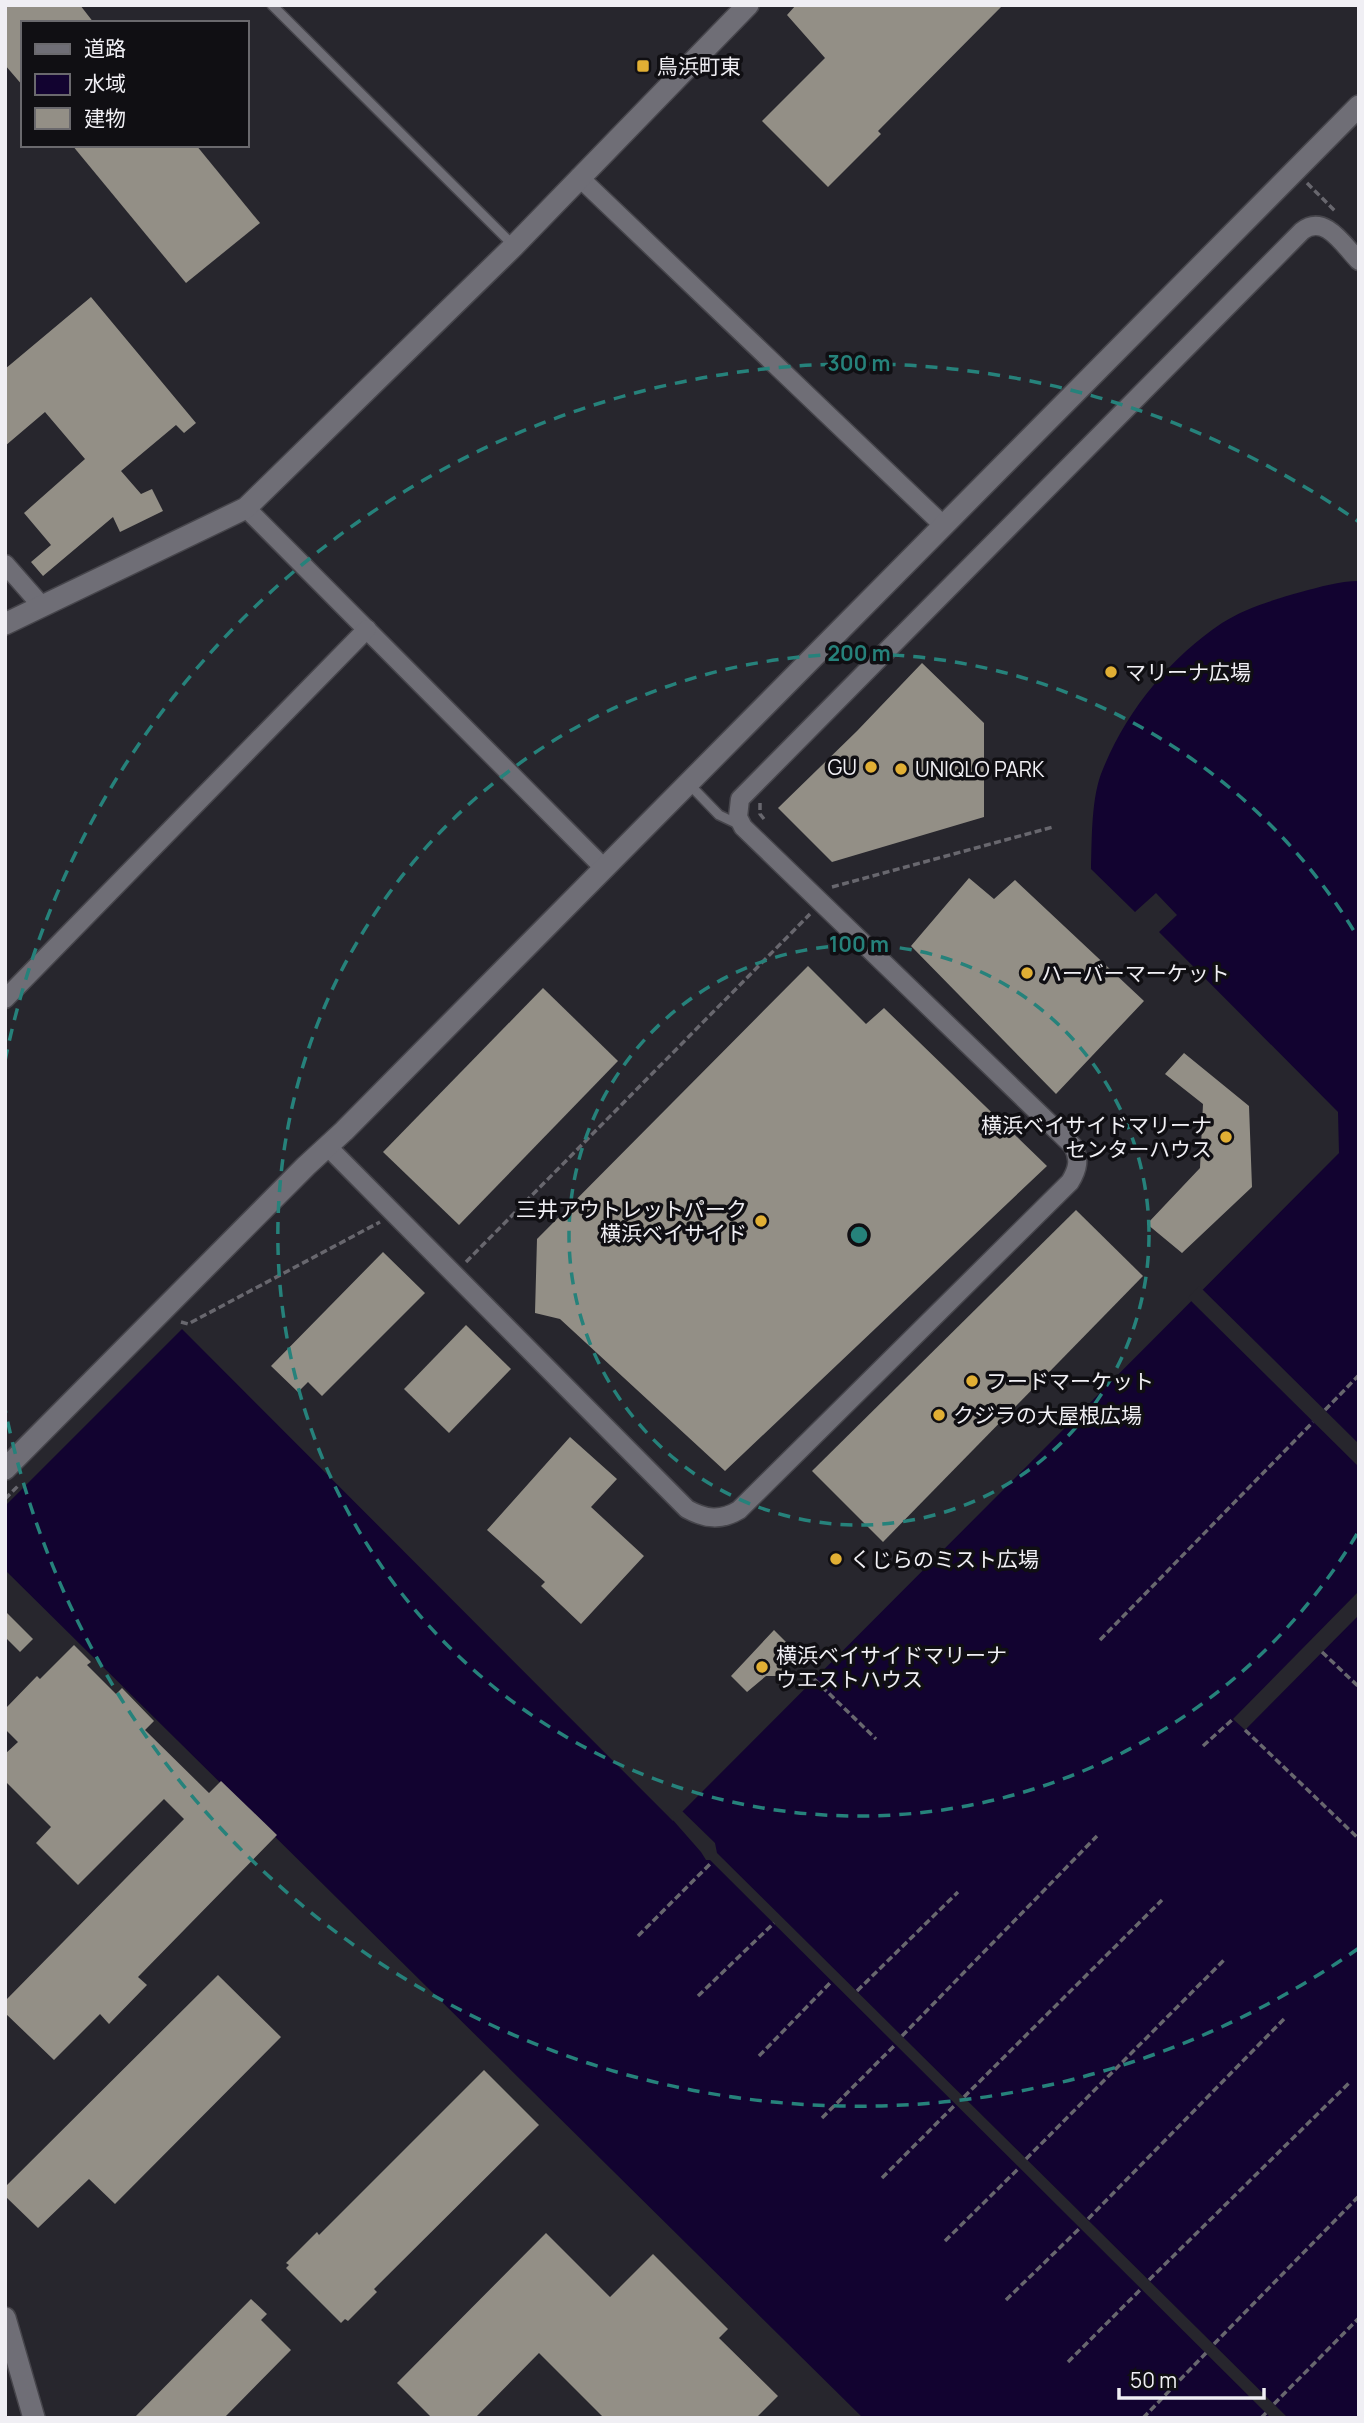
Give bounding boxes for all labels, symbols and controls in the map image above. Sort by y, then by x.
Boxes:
legend [21,21,248,147]
text: 道路 [84,34,126,62]
place label: 鳥浜町東 [657,52,741,80]
marker: 鳥浜町東 [635,58,651,74]
text: 水域 [84,69,126,97]
text: 建物 [84,104,126,132]
text: 300 m [828,349,890,377]
text: 200 m [827,639,891,667]
place label: マリーナ広場 [1125,658,1251,686]
marker: マリーナ広場 [1103,664,1119,680]
place label: GU [827,753,857,781]
place label: UNIQLO PARK [915,755,1045,783]
marker: GU [863,759,879,775]
marker: UNIQLO PARK [893,761,909,777]
text: 100 m [829,930,889,958]
place label: ハーバーマーケット [1041,959,1230,987]
marker: ハーバーマーケット [1019,965,1035,981]
place label: 横浜ベイサイドマリーナ センターハウス [981,1111,1212,1163]
marker: 横浜ベイサイドマリーナ センターハウス [1218,1129,1234,1145]
place label: 三井アウトレットパーク 横浜ベイサイド [516,1195,747,1247]
marker: 三井アウトレットパーク 横浜ベイサイド [753,1213,769,1229]
centre of rings [847,1223,871,1247]
place label: フードマーケット [986,1367,1154,1395]
marker: フードマーケット [964,1373,980,1389]
place label: クジラの大屋根広場 [953,1401,1142,1429]
marker: クジラの大屋根広場 [931,1407,947,1423]
place label: くじらのミスト広場 [850,1545,1039,1573]
marker: くじらのミスト広場 [828,1551,844,1567]
place label: 横浜ベイサイドマリーナ ウエストハウス [776,1641,1007,1693]
marker: 横浜ベイサイドマリーナ ウエストハウス [754,1659,770,1675]
scale bar [1119,2356,1264,2400]
text: 50 m [1130,2366,1177,2394]

